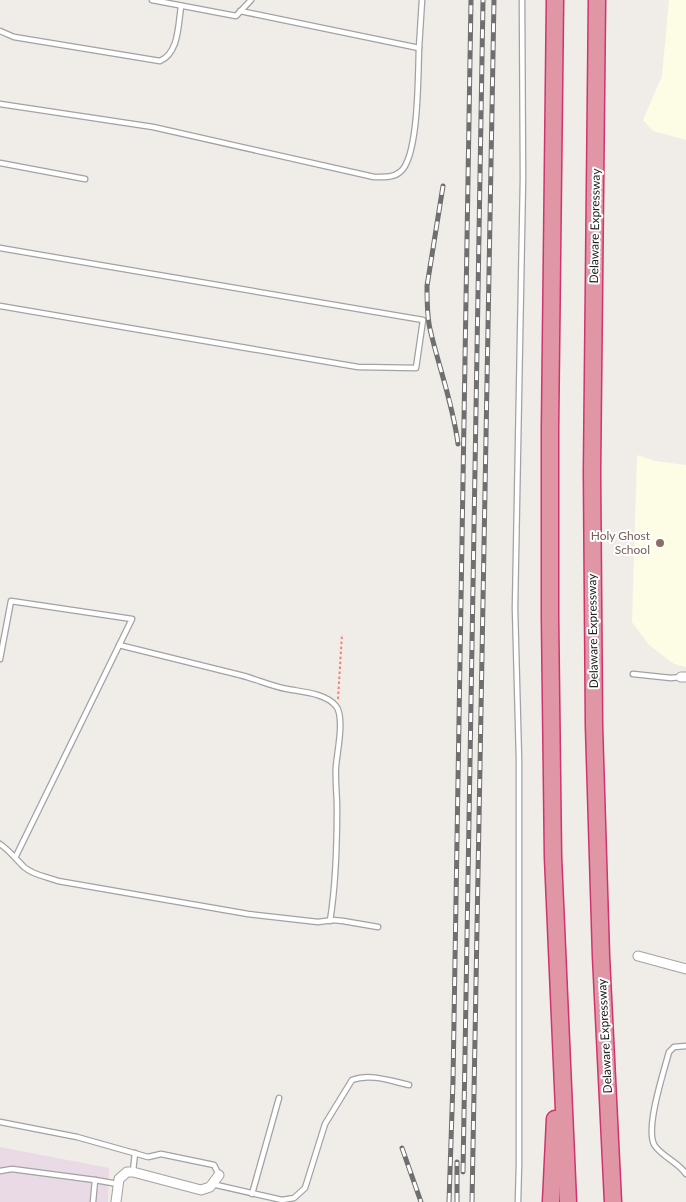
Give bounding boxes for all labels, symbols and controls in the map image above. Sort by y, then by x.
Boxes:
street label: Delaware Expressway [586,168,603,284]
place label: Holy Ghost School [591,528,651,557]
marker: Holy Ghost School [654,537,666,549]
street label: Delaware Expressway [584,573,601,689]
street label: Delaware Expressway [594,977,615,1094]

